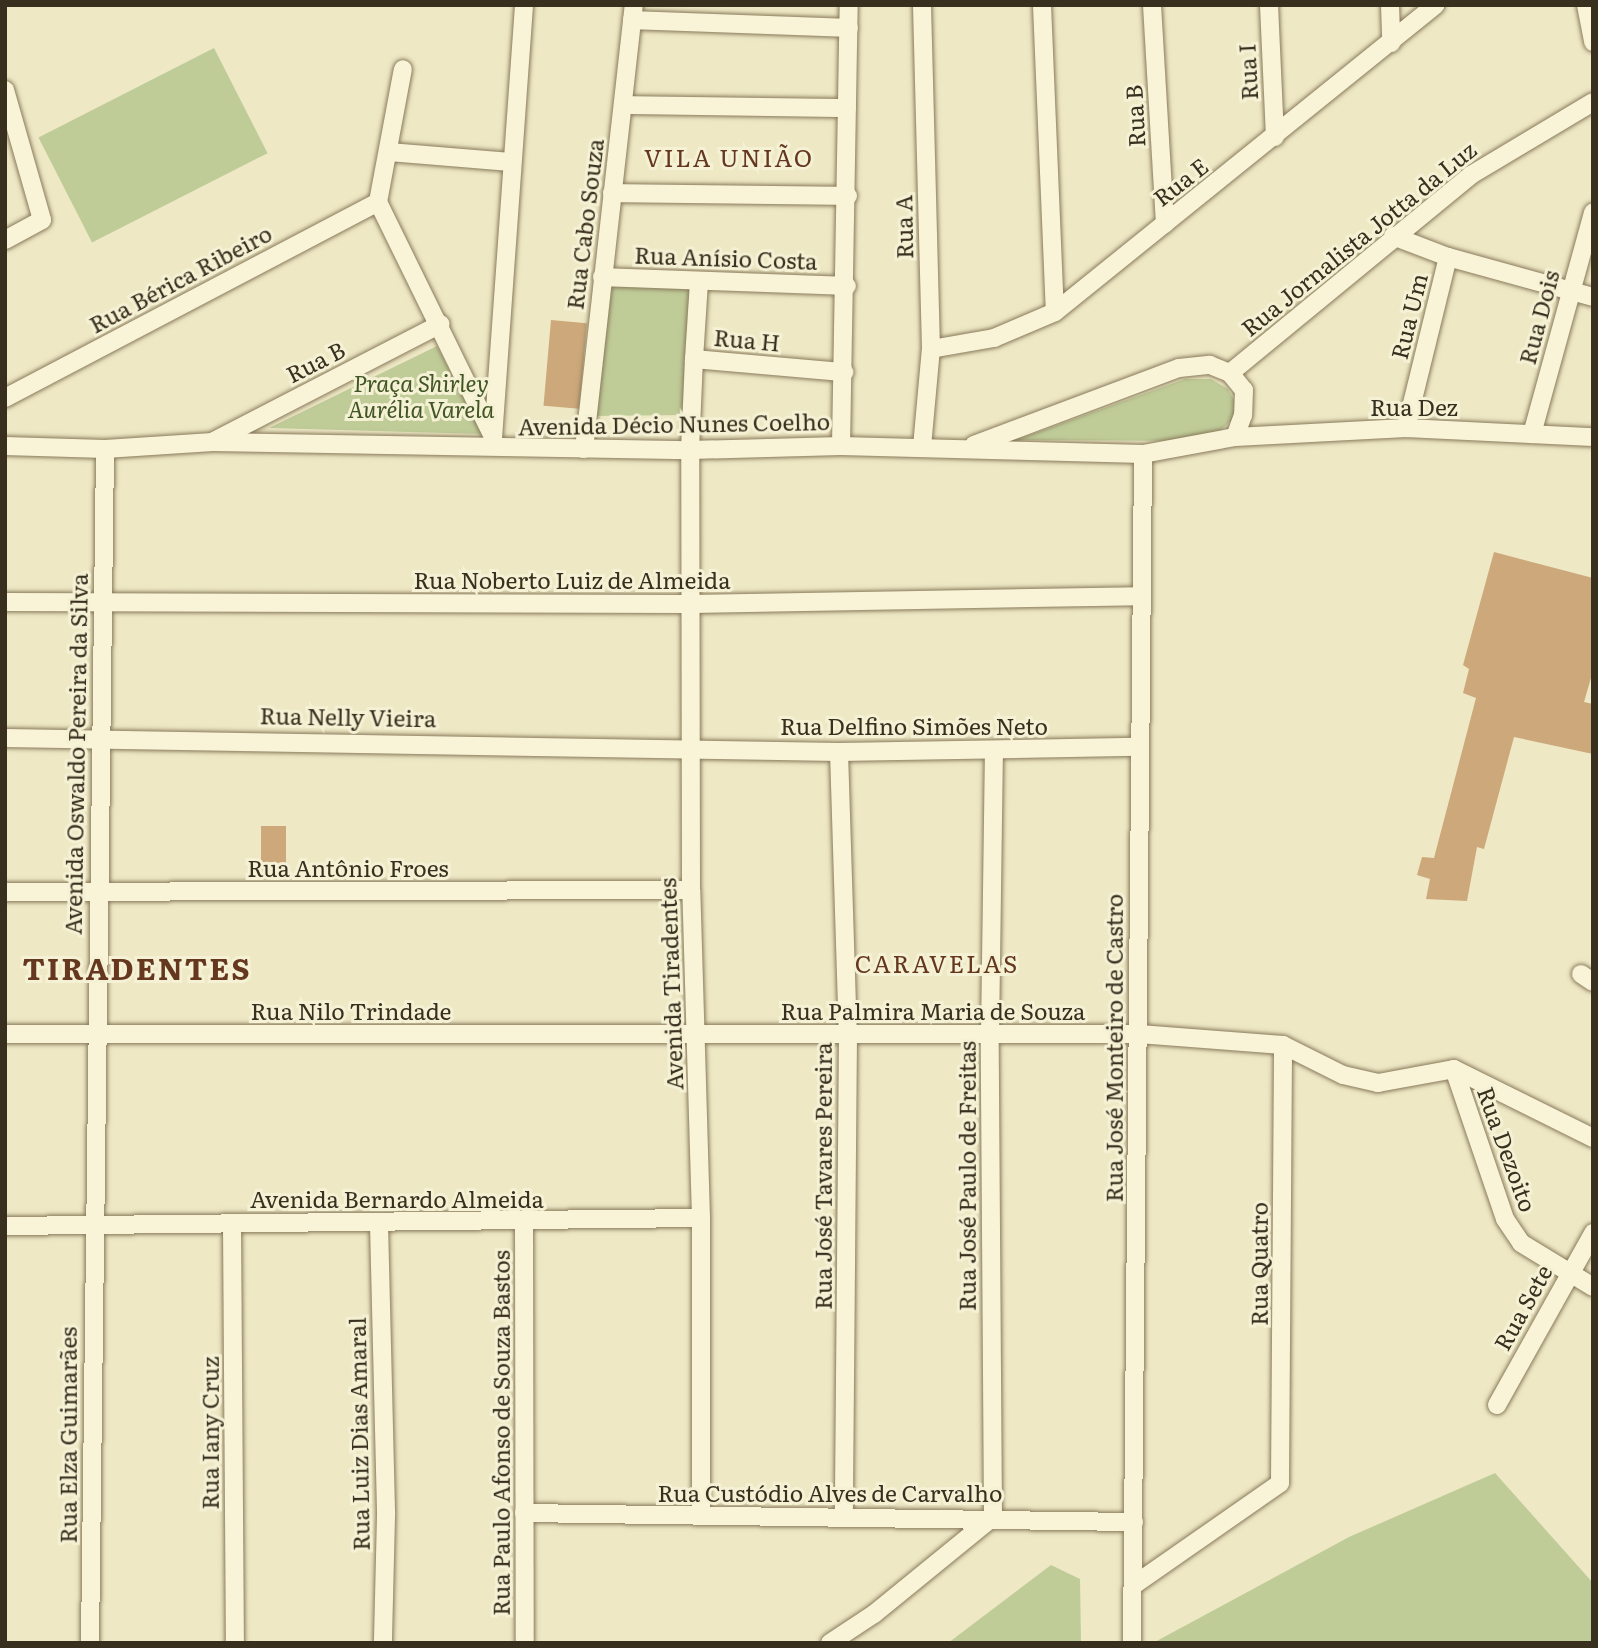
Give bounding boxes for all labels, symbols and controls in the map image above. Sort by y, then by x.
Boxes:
street label: Rua I [1232,43,1262,101]
street label: Rua B [1119,84,1149,148]
street label: Rua Jornalista Jotta da Luz [1235,135,1481,341]
street label: Rua Cabo Souza [560,137,608,311]
district label: VILA UNIÃO [645,143,813,171]
street label: Rua E [1147,151,1213,211]
street label: Rua A [889,195,917,259]
street label: Rua Bérica Ribeiro [84,218,276,338]
street label: Rua Anísio Costa [634,240,818,274]
street label: Rua Dois [1512,267,1564,367]
street label: Rua Um [1384,270,1432,362]
street label: Rua H [713,322,781,356]
street label: Rua B [281,335,349,387]
park label: Praça Shirley Aurélia Varela [348,368,494,422]
street label: Rua Dez [1370,392,1458,420]
street label: Avenida Décio Nunes Coelho [518,406,830,440]
street label: Rua Noberto Luiz de Almeida [413,565,731,593]
street label: Avenida Oswaldo Pereira da Silva [58,573,92,935]
street label: Rua Nelly Vieira [259,701,437,731]
street label: Rua Delfino Simões Neto [780,711,1048,739]
street label: Rua Antônio Froes [247,853,449,881]
street label: Avenida Tiradentes [653,877,687,1091]
street label: Rua José Monteiro de Castro [1099,894,1127,1202]
district label: TIRADENTES [24,949,250,985]
district label: CARAVELAS [856,949,1018,977]
street label: Rua Nilo Trindade [250,996,452,1024]
street label: Rua Palmira Maria de Souza [781,996,1085,1024]
street label: Rua José Paulo de Freitas [952,1041,980,1311]
street label: Rua José Tavares Pereira [808,1042,836,1310]
street label: Rua Dezoito [1473,1083,1543,1215]
street label: Avenida Bernardo Almeida [250,1184,544,1212]
street label: Rua Quatro [1244,1202,1272,1326]
street label: Rua Paulo Afonso de Souza Bastos [486,1250,514,1616]
street label: Rua Sete [1487,1259,1557,1355]
street label: Rua Luiz Dias Amaral [342,1317,374,1551]
street label: Rua Elza Guimarães [53,1327,81,1543]
street label: Rua Iany Cruz [195,1356,223,1510]
street label: Rua Custódio Alves de Carvalho [658,1478,1002,1506]

